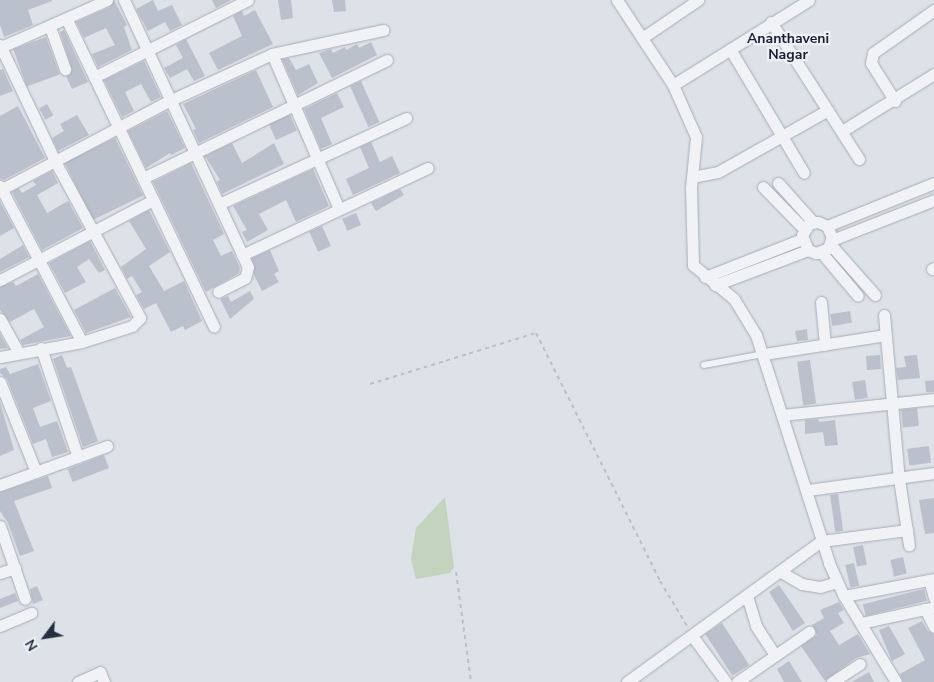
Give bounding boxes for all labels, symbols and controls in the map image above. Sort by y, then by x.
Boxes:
district label: Ananthaveni Nagar [747,31,829,64]
north arrow [20,612,70,662]
text: N [21,636,43,654]

